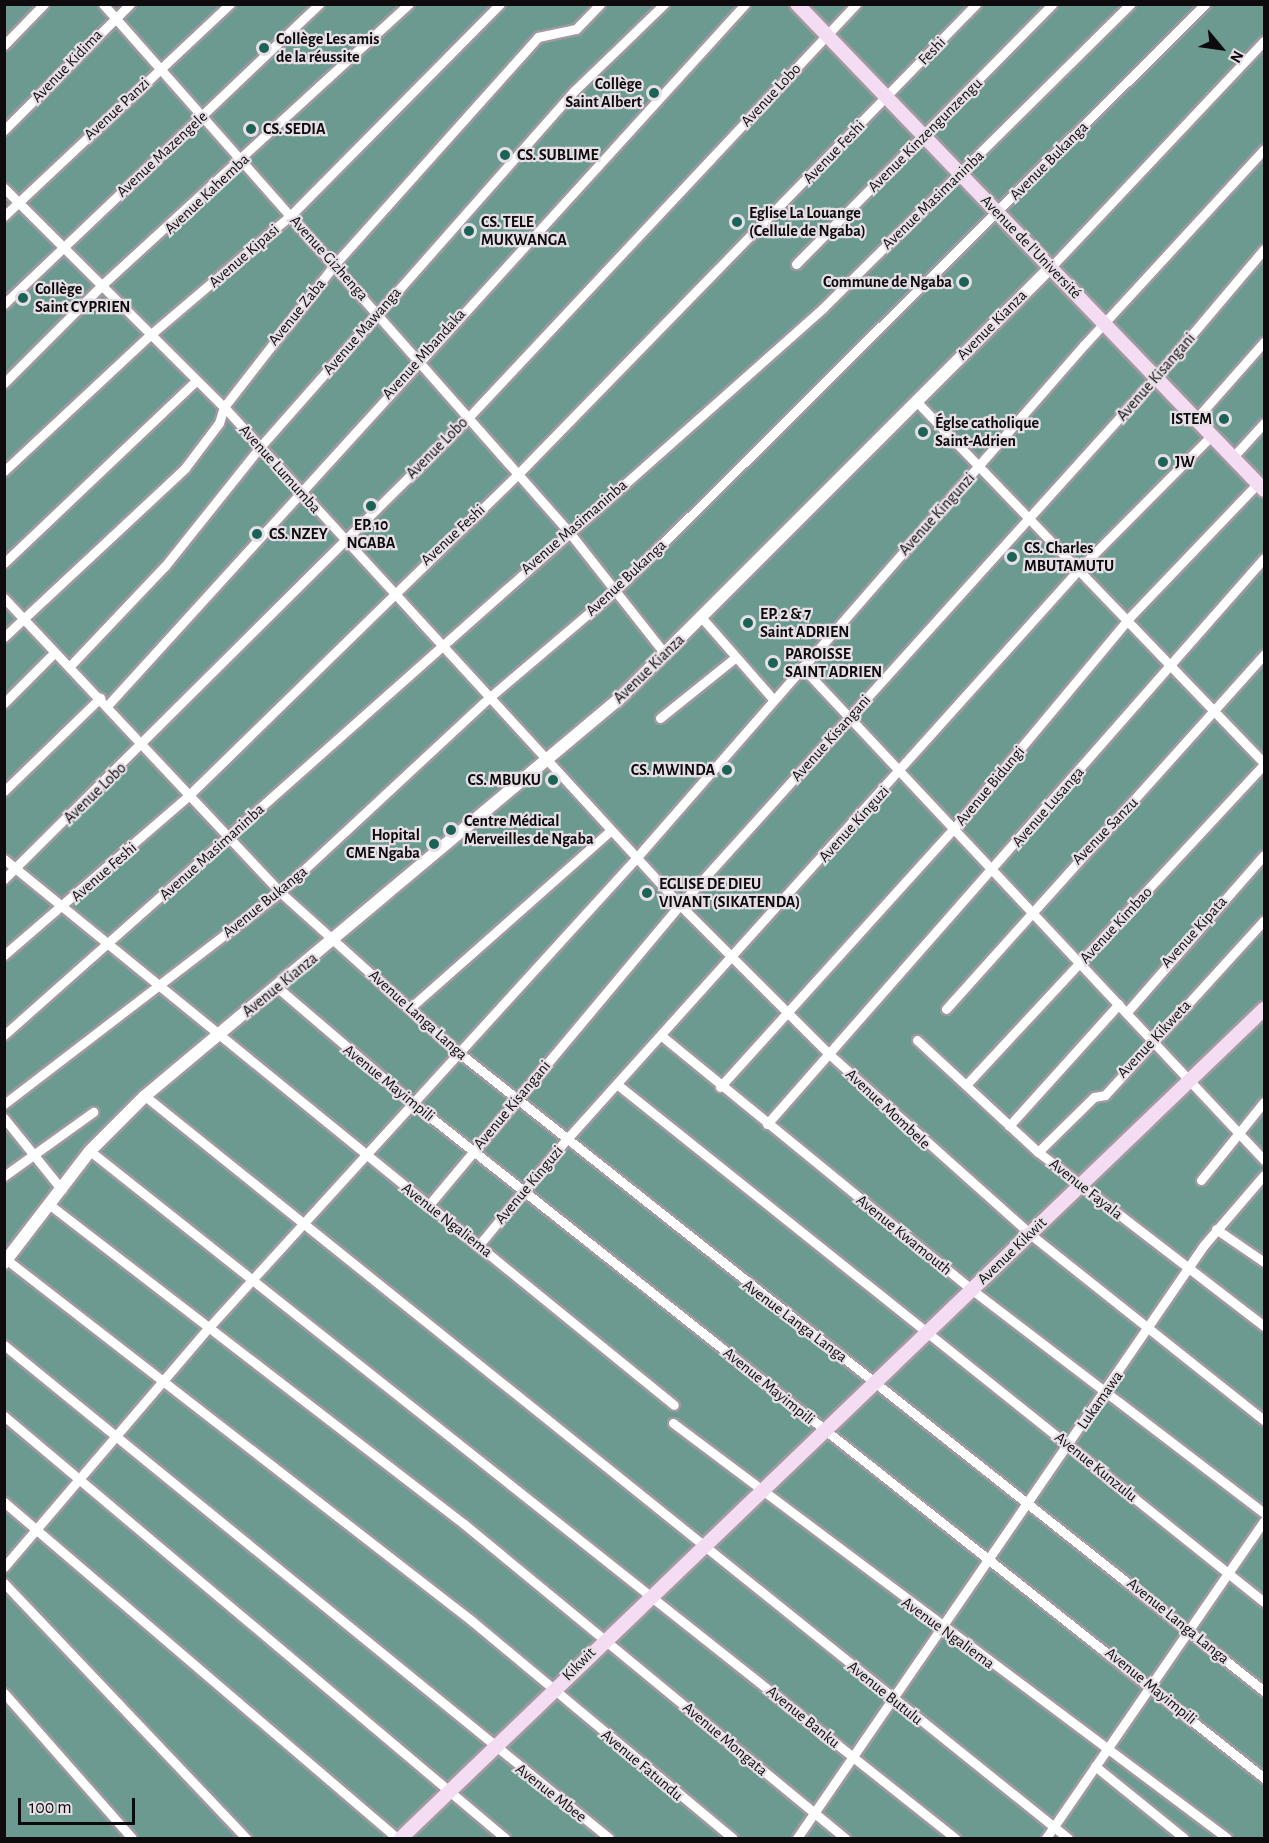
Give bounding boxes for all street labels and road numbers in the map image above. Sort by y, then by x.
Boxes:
street label: Avenue Kidima [27,25,107,107]
street label: Feshi [914,33,950,69]
street label: Avenue Lobo [737,59,805,131]
street label: Avenue Panzi [80,74,154,144]
street label: Avenue Kinzengunzengu [864,74,986,196]
street label: Avenue Mazengele [112,107,212,201]
street label: Avenue Feshi [799,116,869,188]
street label: Avenue Bukanga [1006,118,1092,204]
street label: Avenue Masimaninba [878,146,988,254]
street label: Avenue Kahemba [160,150,254,238]
street label: Avenue de l’Université [976,191,1086,303]
street label: Avenue Gizhenga [286,211,372,305]
street label: Avenue Kipasi [205,220,283,292]
street label: Avenue Zaba [264,275,330,349]
street label: Avenue Mawanga [319,283,405,379]
street label: Avenue Kianza [953,286,1031,364]
street label: Avenue Mbandaka [378,305,470,403]
street label: Avenue Kisangani [1113,329,1199,425]
street label: Avenue Lobo [402,413,472,483]
street label: Avenue Lumumba [235,421,325,517]
street label: Avenue Kingunzi [895,469,979,559]
street label: Avenue Masimaninba [517,475,631,579]
street label: Avenue Feshi [417,500,489,570]
street label: Avenue Bukanga [582,536,670,620]
street label: Avenue Kianza [609,630,689,708]
street label: Avenue Kisangani [787,691,875,785]
street label: Avenue Bidungi [951,742,1029,830]
street label: Avenue Lobo [60,758,130,828]
street label: Avenue Lusanga [1008,763,1088,851]
street label: Avenue Kinguzi [815,782,893,866]
street label: Avenue Sanzu [1068,793,1142,869]
street label: Avenue Masimaninba [155,800,269,904]
street label: Avenue Feshi [67,838,141,906]
street label: Avenue Bukanga [219,862,311,942]
street label: Avenue Kimbao [1076,883,1156,967]
street label: Avenue Kipata [1157,892,1231,972]
street label: Avenue Kianza [238,949,322,1021]
street label: Avenue Langa Langa [365,966,471,1064]
street label: Avenue Kikweta [1113,996,1195,1082]
street label: Avenue Mayimpili [339,1040,439,1126]
street label: Avenue Kisangani [469,1057,555,1153]
street label: Avenue Mombele [842,1065,934,1153]
street label: Avenue Kinguzi [491,1142,567,1228]
street label: Avenue Fayala [1045,1154,1127,1224]
street label: Avenue Ngaliema [398,1179,496,1261]
street label: Avenue Kwamouth [852,1191,956,1279]
street label: Avenue Kikwit [973,1213,1051,1289]
street label: Avenue Langa Langa [739,1275,851,1367]
street label: Avenue Mayimpili [719,1343,819,1429]
street label: Lukamawa [1073,1367,1127,1433]
street label: Avenue Kunzulu [1051,1428,1141,1506]
street label: Avenue Langa Langa [1123,1574,1233,1668]
street label: Avenue Ngaliema [898,1593,998,1673]
street label: Kikwit [558,1643,600,1685]
street label: Avenue Mayimpili [1101,1643,1201,1729]
street label: Avenue Butulu [843,1657,927,1729]
street label: Avenue Banku [762,1682,844,1752]
street label: Avenue Mongata [679,1698,771,1780]
street label: Avenue Fatundu [597,1725,687,1805]
street label: Avenue Mbee [512,1759,590,1827]

